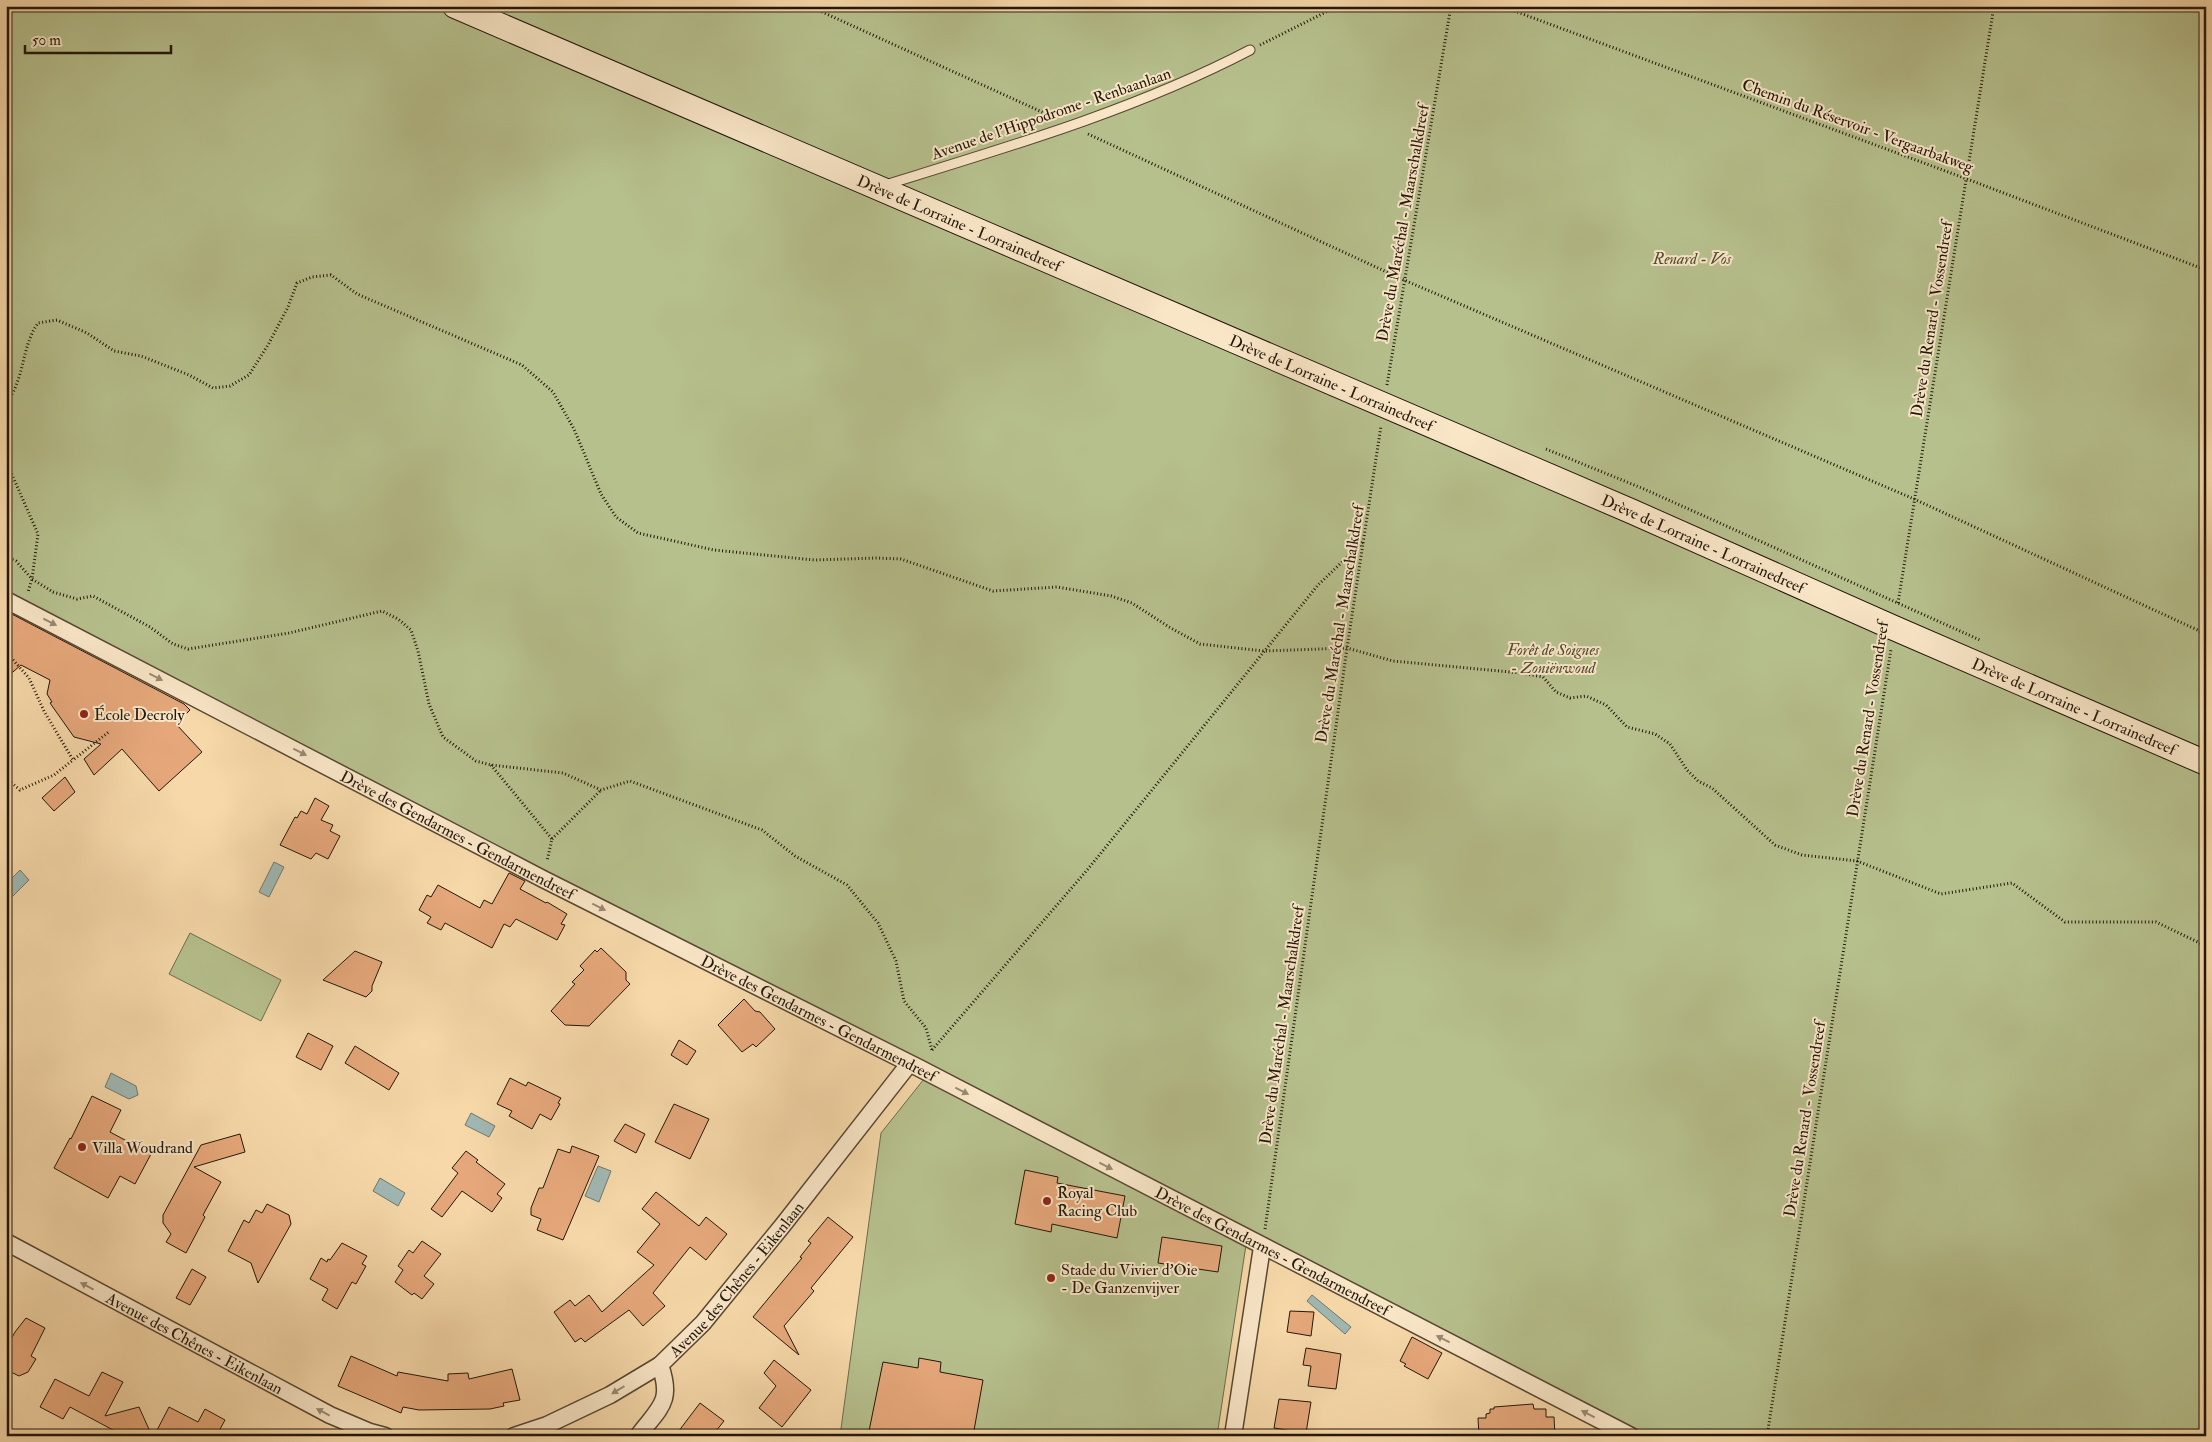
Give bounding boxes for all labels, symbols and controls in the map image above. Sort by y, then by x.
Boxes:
scale bar [25,22,171,54]
text: 50 m [32,31,61,50]
street label: Avenue de l'Hippodrome - Renbaanlaan [928,63,1174,166]
street label: Chemin du Réservoir - Vergaarbakweg [1739,75,1977,178]
street label: Drève du Maréchal - Maarschalkdreef [1372,100,1434,343]
street label: Drève de Lorraine - Lorrainedreef [854,171,1067,277]
street label: Drève du Renard - Vossendreef [1907,217,1958,418]
park label: Renard - Vos [1652,249,1732,269]
street label: Drève de Lorraine - Lorrainedreef [1226,331,1439,437]
street label: Drève de Lorraine - Lorrainedreef [1598,491,1810,599]
street label: Drève du Maréchal - Maarschalkdreef [1311,501,1369,745]
street label: Drève du Renard - Vossendreef [1843,617,1894,818]
one-way arrow [42,618,57,626]
park label: Forêt de Soignes - Zoniënwoud [1506,640,1600,678]
street label: Drève de Lorraine - Lorrainedreef [1969,654,2182,761]
one-way arrow [148,673,163,681]
place label: École Decroly [94,704,185,725]
marker: École Decroly [78,708,90,720]
one-way arrow [293,748,307,756]
street label: Drève des Gendarmes - Gendarmendreef [337,766,580,906]
street label: Drève du Maréchal - Maarschalkdreef [1255,902,1309,1146]
one-way arrow [592,903,607,911]
street label: Drève des Gendarmes - Gendarmendreef [697,951,942,1088]
street label: Drève du Renard - Vossendreef [1780,1017,1831,1218]
one-way arrow [955,1087,969,1095]
place label: Villa Woudrand [92,1138,193,1158]
marker: Villa Woudrand [76,1141,88,1153]
one-way arrow [1099,1162,1113,1170]
place label: Royal Racing Club [1057,1183,1137,1221]
street label: Drève des Gendarmes - Gendarmendreef [1152,1183,1395,1322]
marker: Royal Racing Club [1041,1195,1053,1207]
street label: Avenue des Chênes - Eikenlaan [665,1198,808,1362]
place label: Stade du Vivier d'Oie - De Ganzenvijver [1061,1260,1198,1298]
marker: Stade du Vivier d'Oie - De Ganzenvijver [1045,1272,1057,1284]
one-way arrow [81,1281,94,1290]
street label: Avenue des Chênes - Eikenlaan [102,1288,286,1399]
one-way arrow [1436,1335,1450,1343]
one-way arrow [612,1385,625,1395]
one-way arrow [316,1408,331,1416]
one-way arrow [1580,1410,1595,1418]

